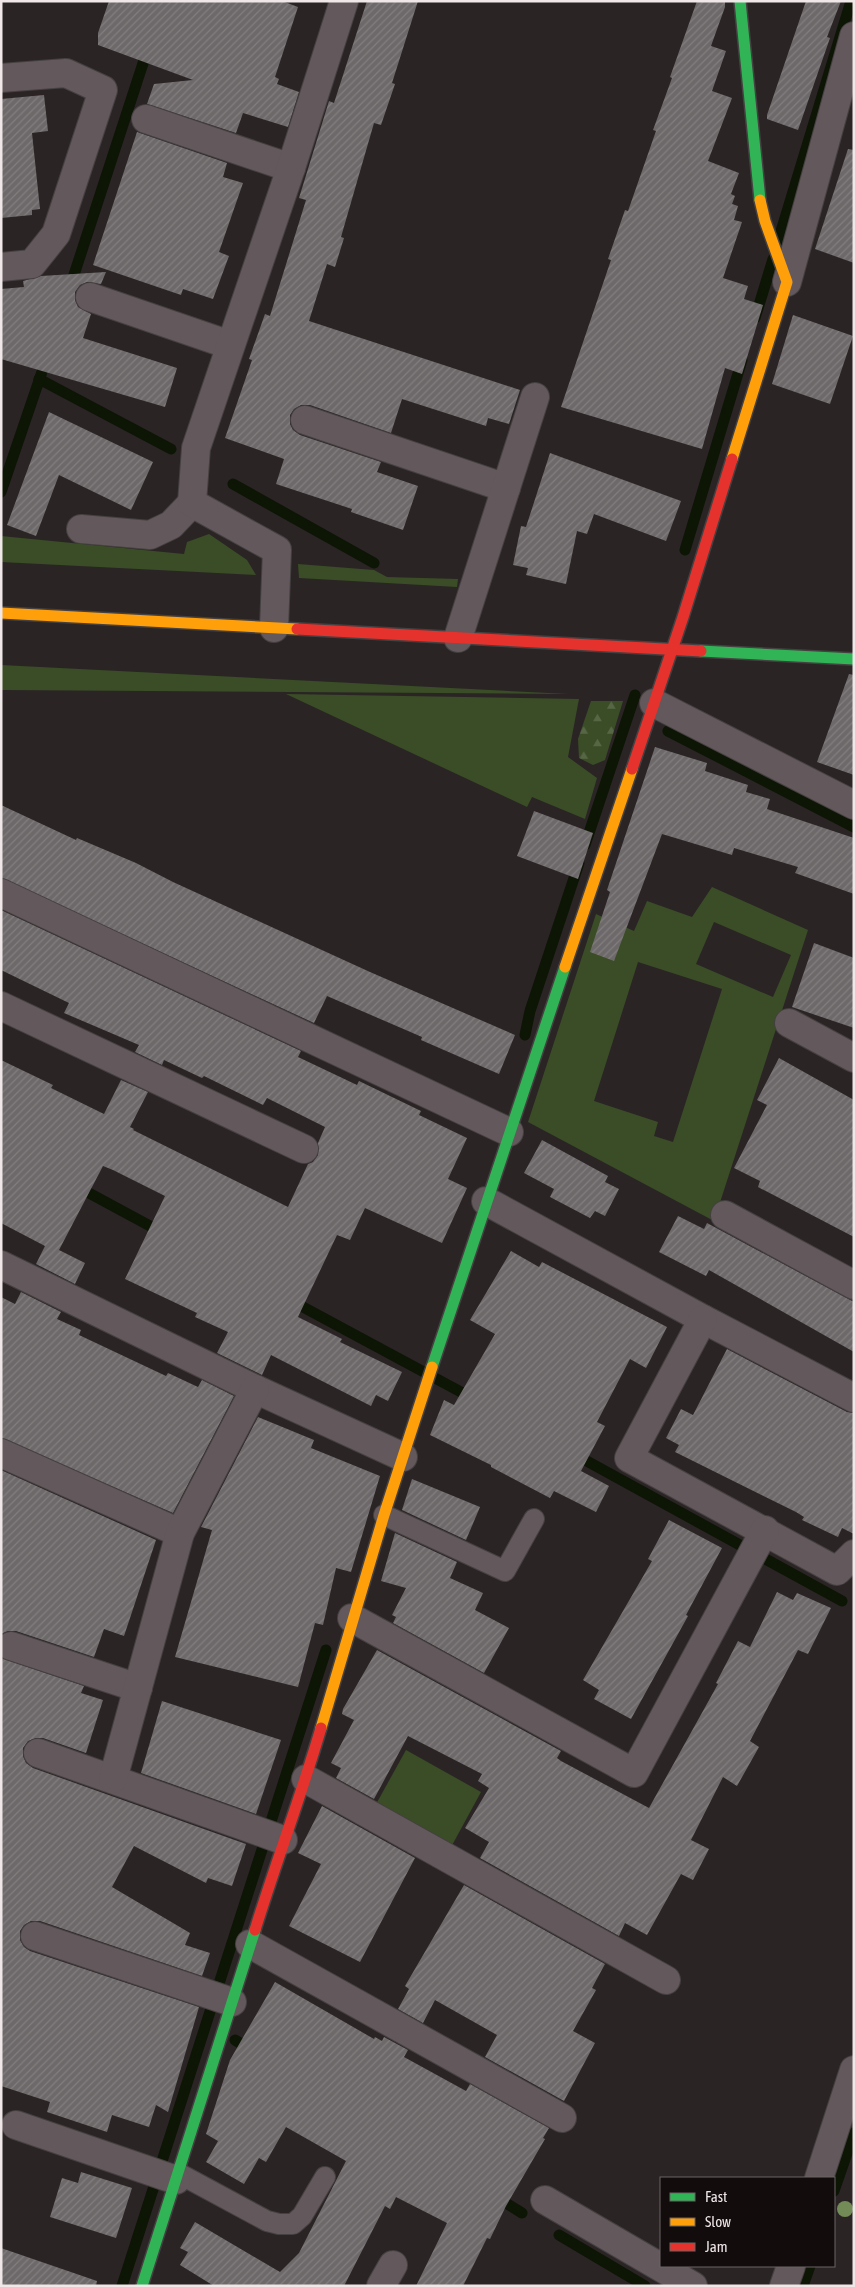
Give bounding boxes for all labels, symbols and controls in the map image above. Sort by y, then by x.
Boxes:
legend [660,2177,835,2267]
text: Fast [705,2188,727,2205]
text: Slow [705,2213,731,2230]
text: Jam [705,2238,728,2255]

